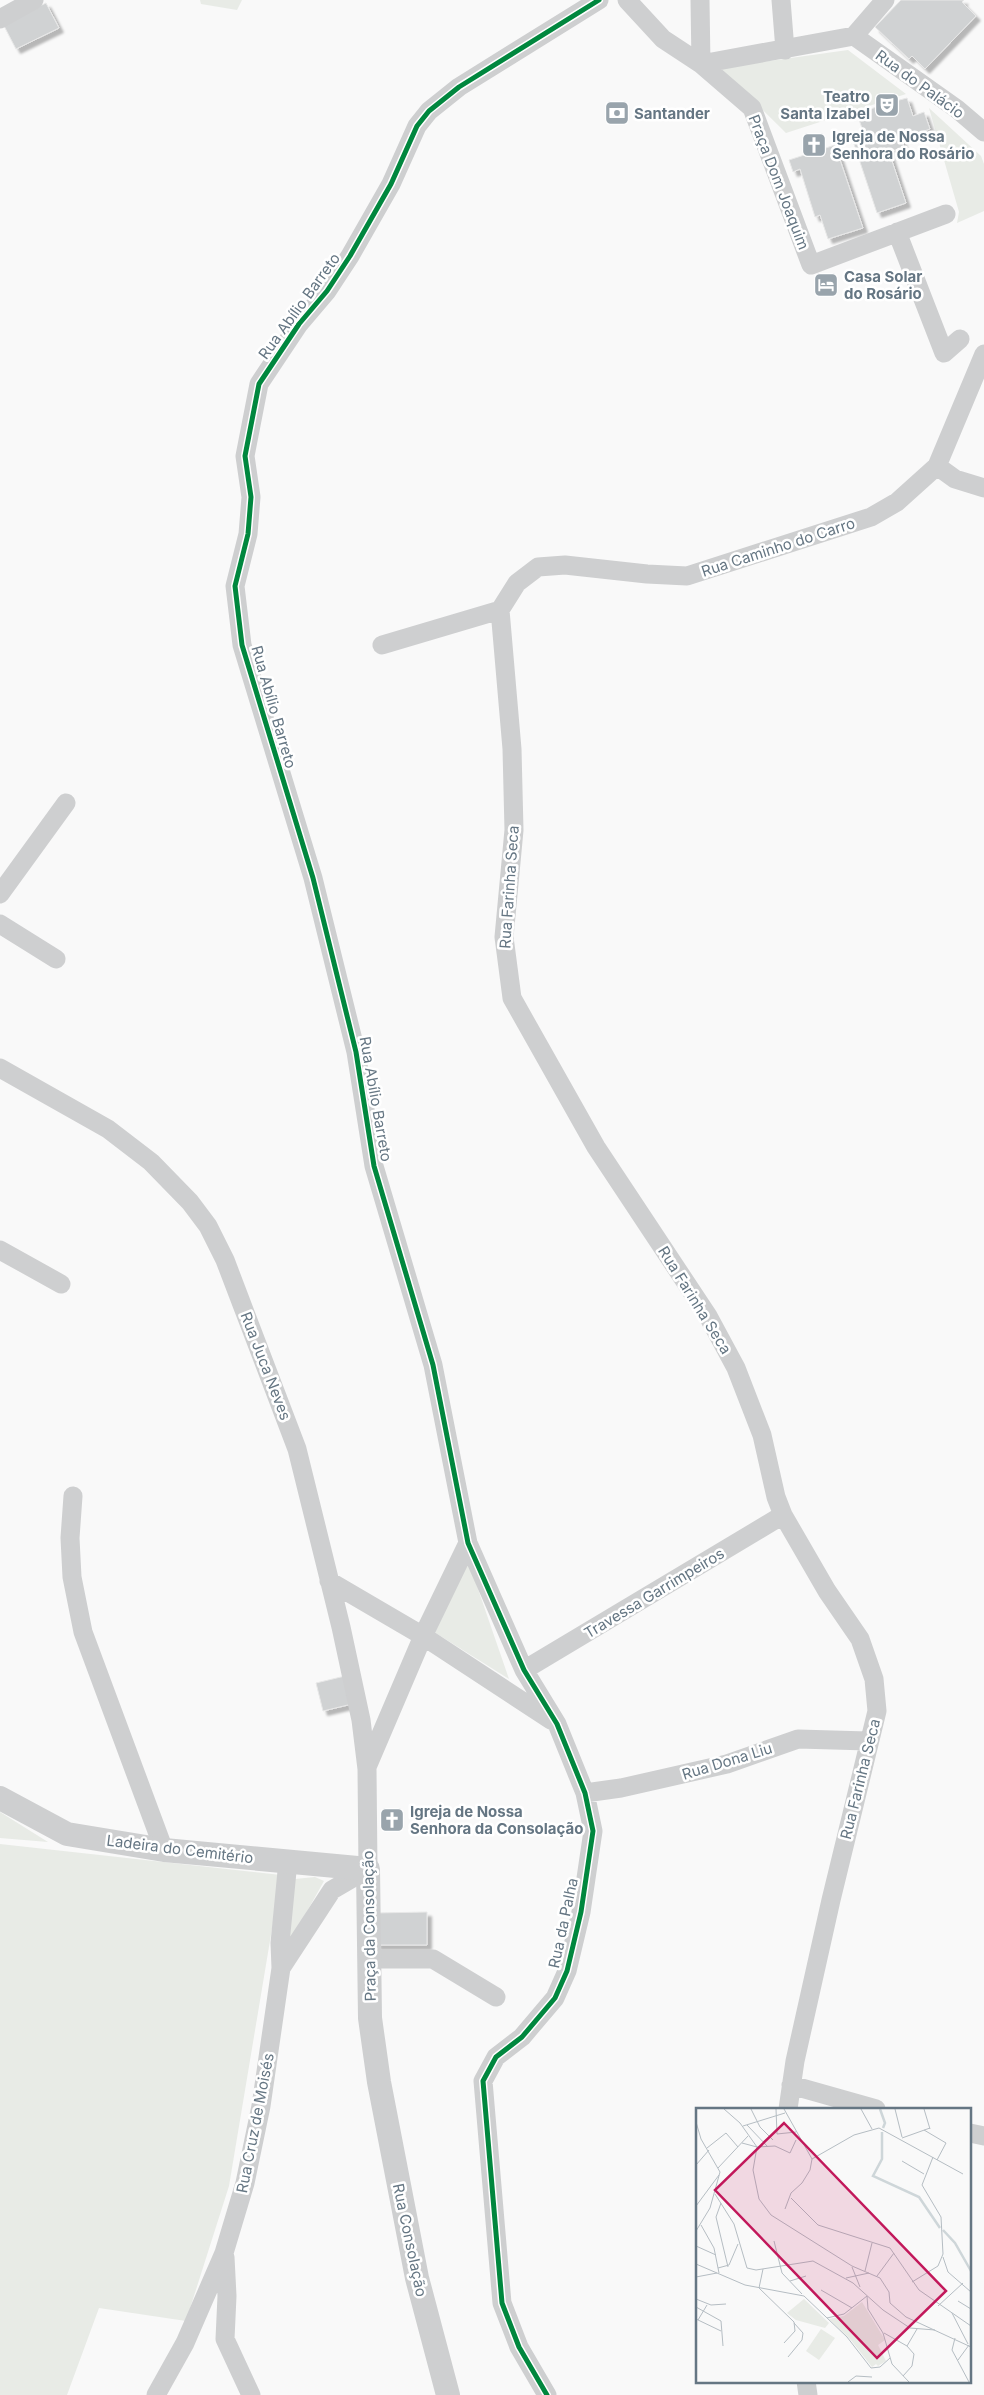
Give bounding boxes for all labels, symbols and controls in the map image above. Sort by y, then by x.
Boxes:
street label: Rua do Palácio [872,46,968,122]
place label: Teatro Santa Izabel [780,87,870,123]
theatre icon: Teatro Santa Izabel [874,92,900,118]
bank icon: Santander [604,100,630,126]
place label: Santander [634,104,710,123]
street label: Praça Dom Joaquim [744,112,814,252]
place label: Igreja de Nossa Senhora do Rosário [832,127,974,163]
church icon: Igreja de Nossa Senhora do Rosário [801,132,827,158]
street label: Rua Abílio Barreto [254,249,344,363]
place label: Casa Solar do Rosário [844,267,922,303]
hotel icon: Casa Solar do Rosário [813,272,839,298]
street label: Rua Caminho do Carro [699,513,857,581]
street label: Rua Abílio Barreto [247,643,301,771]
street label: Rua Farinha Seca [495,825,523,949]
street label: Rua Abílio Barreto [356,1035,396,1163]
street label: Rua Farinha Seca [654,1243,736,1357]
street label: Rua Juca Neves [237,1309,295,1423]
street label: Travessa Garrimpeiros [581,1544,728,1642]
street label: Rua Farinha Seca [836,1717,884,1841]
street label: Rua Dona Liu [680,1738,774,1784]
place label: Igreja de Nossa Senhora da Consolação [410,1802,583,1838]
church icon: Igreja de Nossa Senhora da Consolação [379,1807,405,1833]
street label: Ladeira do Cemitério [106,1831,254,1867]
street label: Praça da Consolação [358,1850,380,2002]
street label: Rua da Palha [544,1876,582,1970]
street label: Rua Cruz de Moisés [232,2051,278,2195]
inset map [696,2108,972,2382]
street label: Rua Consolação [389,2182,431,2298]

